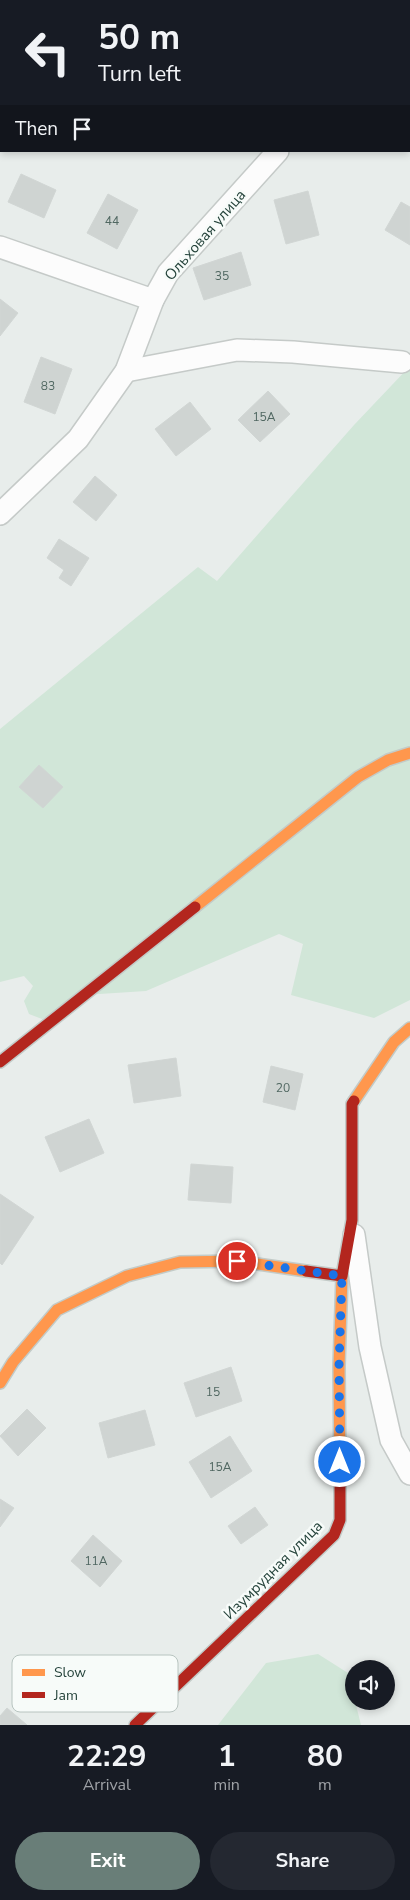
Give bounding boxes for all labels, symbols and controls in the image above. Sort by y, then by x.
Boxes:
text: 50 m [98,14,180,61]
icon: left [15,20,80,85]
text: Turn left [98,59,181,89]
icon: arrive [68,115,96,143]
text: Then [15,116,58,142]
street label: Ольховая улица [160,185,250,285]
house number: 44 [105,213,119,229]
house number: 35 [215,268,229,284]
house number: 83 [41,378,55,394]
house number: 15А [252,409,276,425]
house number: 20 [276,1080,290,1096]
pin [216,1240,258,1282]
icon: arrive [223,1247,251,1275]
house number: 15 [206,1384,220,1400]
position arrow [313,1435,365,1487]
house number: 15А [208,1459,232,1475]
street label: Изумрудная улица [219,1516,327,1624]
house number: 11А [84,1553,108,1569]
legend [12,1655,178,1712]
map controls [345,1660,395,1710]
button: sound [345,1660,395,1710]
text: Slow [54,1663,86,1682]
text: Jam [53,1686,78,1705]
text: 22:29 [67,1736,146,1777]
text: 1 [218,1736,236,1777]
text: 80 [307,1736,343,1777]
text: Arrival [83,1774,131,1796]
text: min [213,1774,240,1796]
text: m [318,1774,332,1796]
button: Exit [15,1832,200,1890]
button: Share [210,1832,395,1890]

